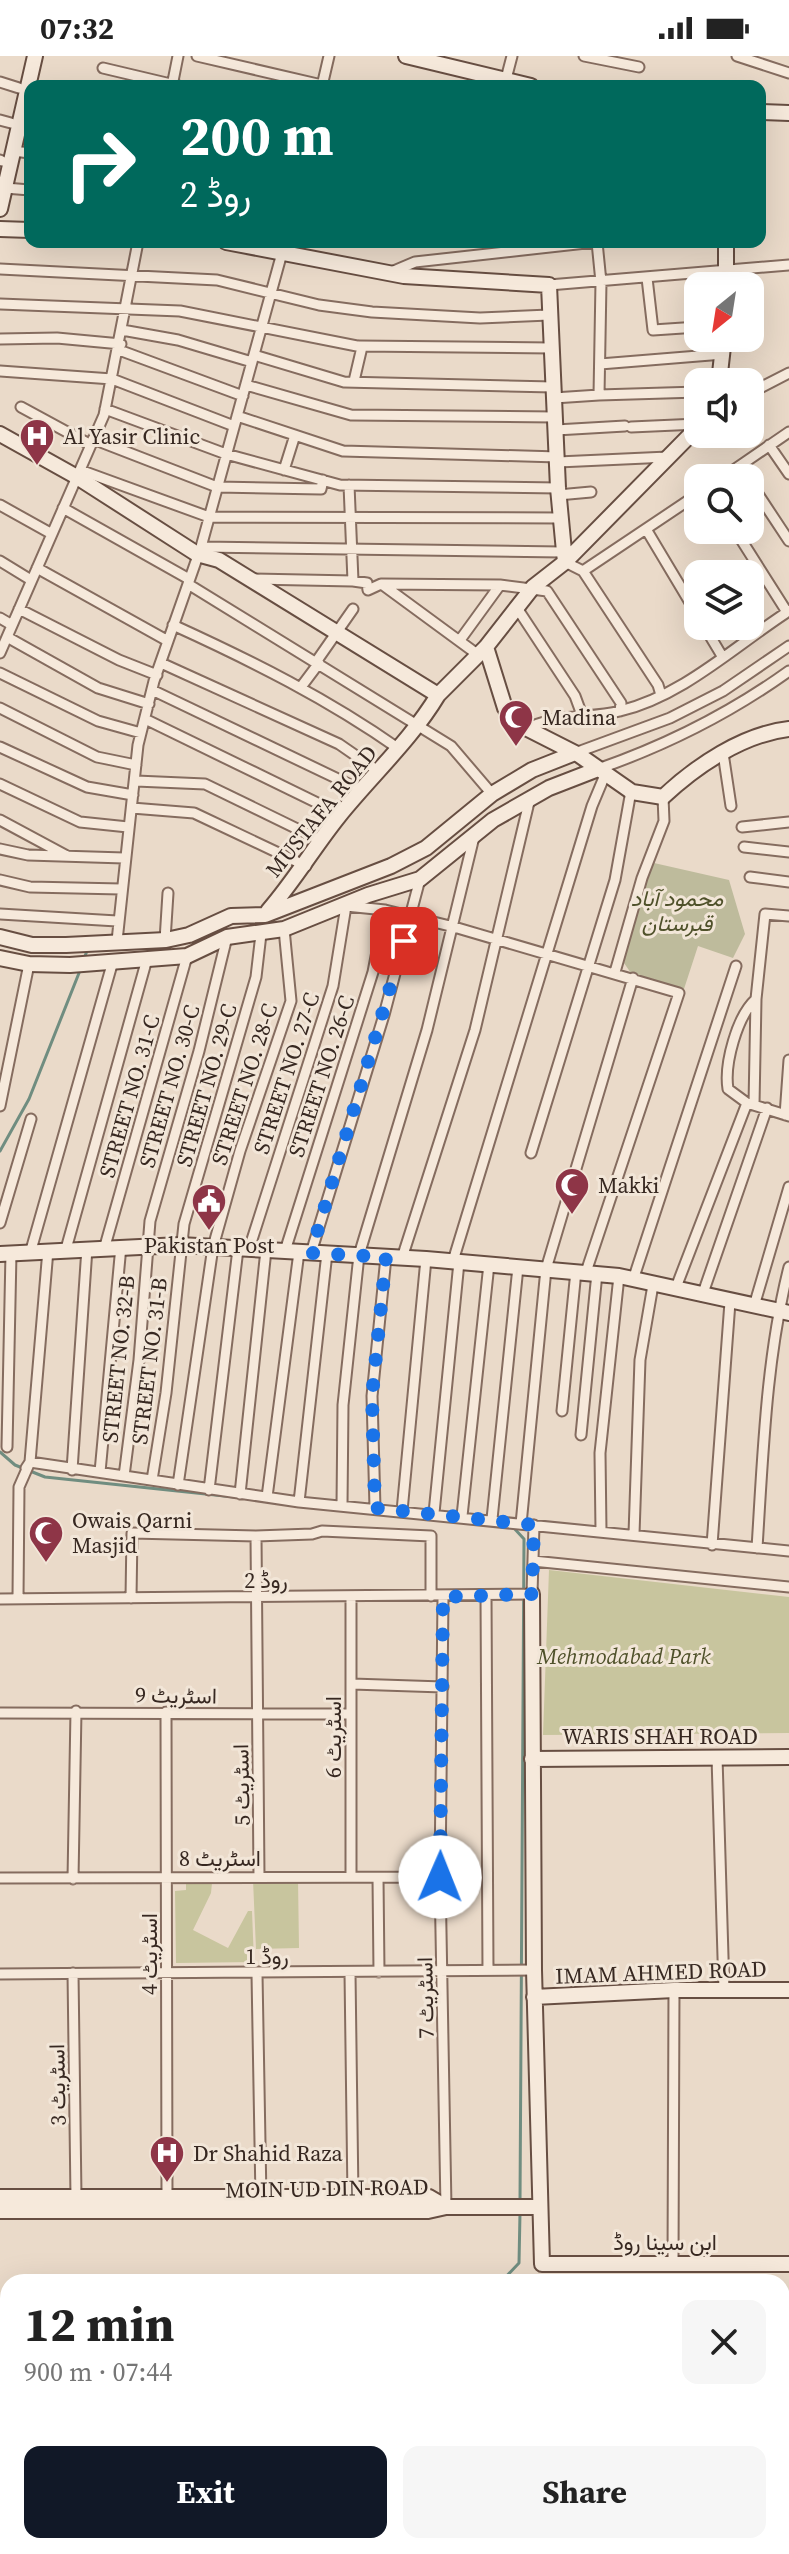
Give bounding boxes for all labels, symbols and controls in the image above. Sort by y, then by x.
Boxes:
text: 07:32 [40,8,114,49]
text: 200 m [180,97,334,174]
icon: right [48,112,152,216]
text: روڈ 2 [180,170,251,219]
north arrow [684,272,764,352]
map controls [684,272,764,640]
button: sound [684,368,764,448]
hospital icon: Al Yasir Clinic [18,417,56,467]
place label: Al Yasir Clinic [63,421,200,451]
button: search [684,464,764,544]
button: layers [684,560,764,640]
mosque icon: Madina [497,698,535,748]
place label: Madina [542,702,617,732]
street label: MUSTAFA ROAD [258,739,384,883]
park label: محمود آباد قبرستان [631,883,724,938]
pin [370,907,438,975]
icon: arrive [382,919,426,963]
street label: STREET NO. 27-C [246,988,326,1158]
street label: STREET NO. 26-C [281,991,361,1161]
street label: STREET NO. 28-C [204,999,284,1169]
street label: STREET NO. 29-C [168,1000,244,1170]
street label: STREET NO. 30-C [131,1001,207,1171]
street label: STREET NO. 31-C [91,1011,167,1181]
mosque icon: Makki [553,1166,591,1216]
place label: Makki [598,1170,659,1200]
public building icon: Pakistan Post [190,1182,228,1232]
place label: Pakistan Post [144,1230,275,1260]
street label: STREET NO. 32-B [94,1274,142,1444]
street label: STREET NO. 31-B [124,1276,174,1446]
place label: Owais Qarni Masjid [72,1505,192,1560]
mosque icon: Owais Qarni Masjid [27,1514,65,1564]
street label: روڈ 2 [244,1565,288,1595]
park label: Mehmodabad Park [536,1641,711,1671]
street label: اسٹریٹ 9 [135,1679,217,1711]
street label: اسٹریٹ 6 [318,1696,348,1778]
street label: WARIS SHAH ROAD [562,1721,758,1751]
street label: اسٹریٹ 5 [225,1744,257,1826]
position arrow [398,1835,482,1919]
street label: اسٹریٹ 8 [179,1843,261,1873]
street label: اسٹریٹ 4 [134,1913,164,1995]
street label: روڈ 1 [245,1941,289,1971]
street label: IMAM AHMED ROAD [555,1953,767,1991]
street label: اسٹریٹ 7 [409,1957,441,2039]
street label: اسٹریٹ 3 [41,2044,73,2126]
hospital icon: Dr Shahid Raza [148,2134,186,2184]
place label: Dr Shahid Raza [193,2138,343,2168]
street label: MOIN UD DIN ROAD [225,2171,429,2205]
street label: ابن سینا روڈ [613,2227,717,2257]
text: 12 min [24,2291,175,2357]
button: close [682,2300,766,2384]
text: 900 m · 07:44 [24,2354,172,2390]
button: Exit [24,2446,387,2538]
button: Share [403,2446,766,2538]

